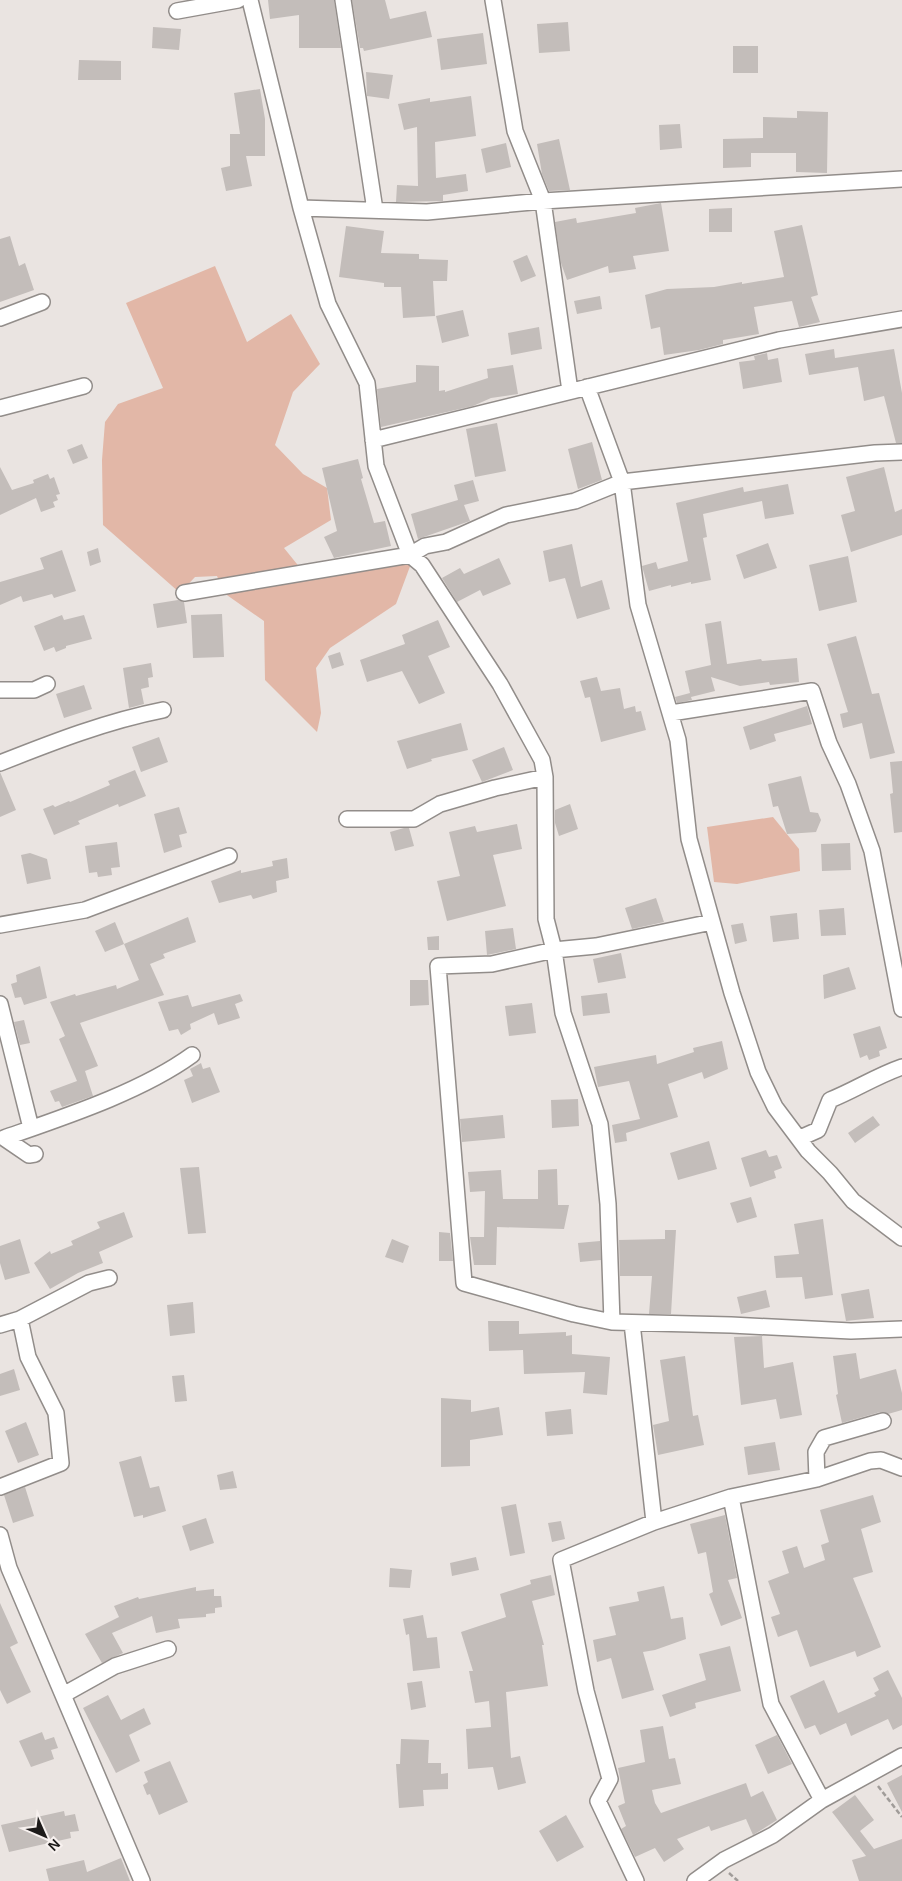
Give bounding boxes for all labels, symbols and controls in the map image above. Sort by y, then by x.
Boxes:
north arrow [20,1811,70,1861]
text: N [45,1836,63,1854]

